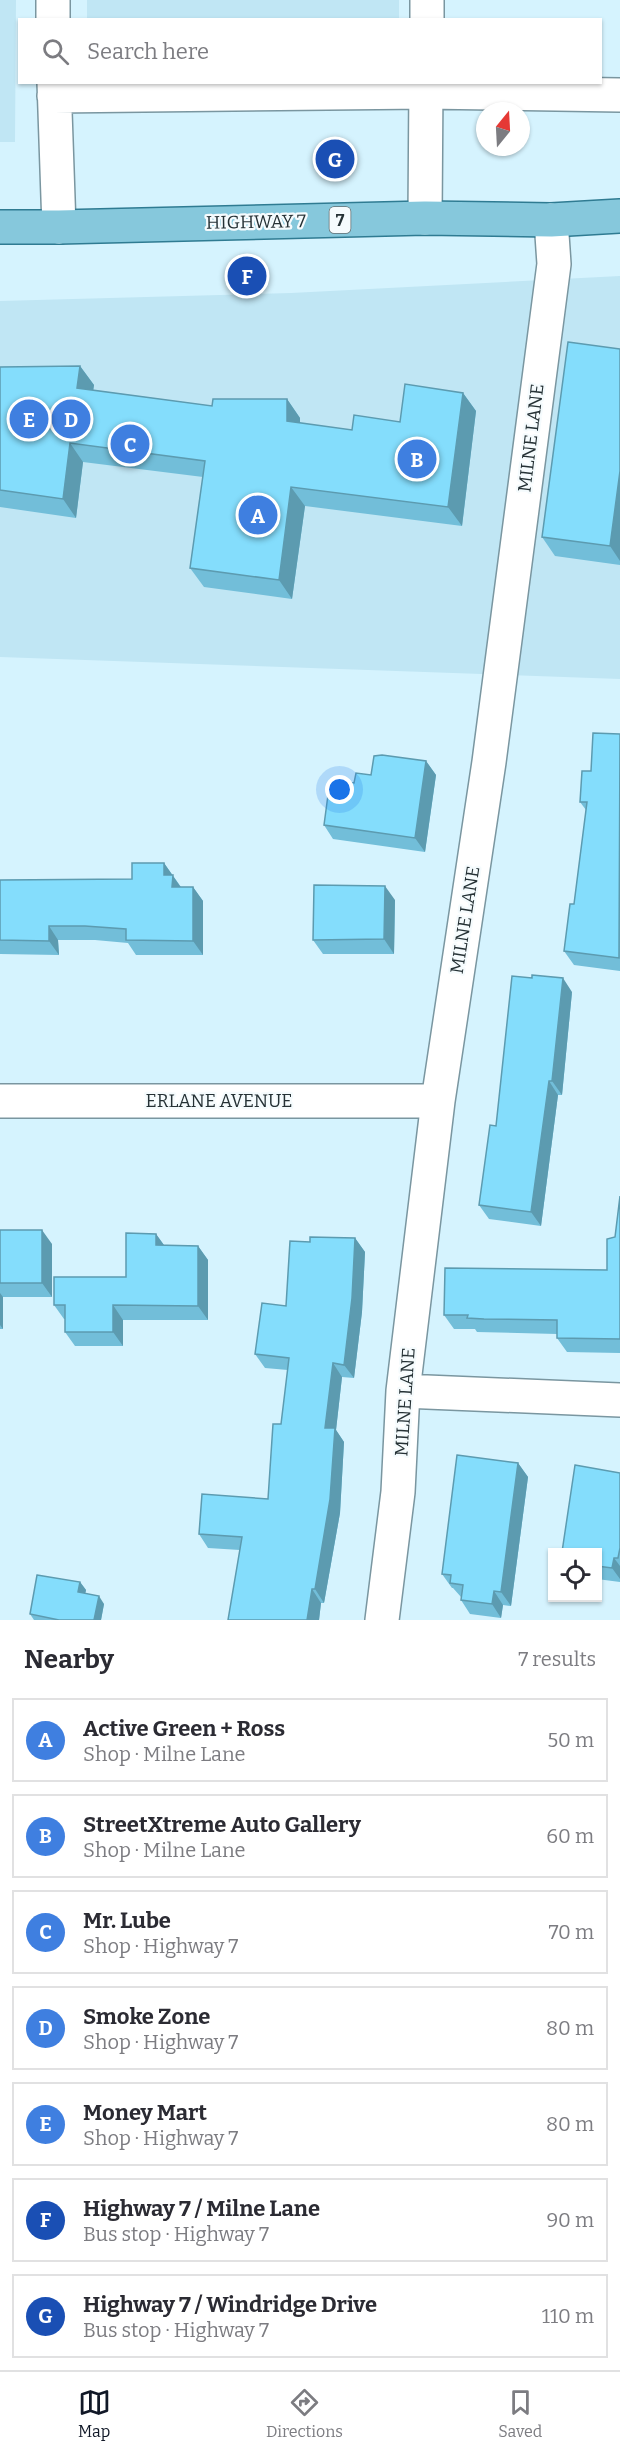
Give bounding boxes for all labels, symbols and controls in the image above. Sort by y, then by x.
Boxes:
search box [18,18,602,84]
icon: search [39,35,72,68]
text: Search here [87,38,209,65]
north arrow [476,102,530,156]
pin: G [316,136,354,182]
road number: 7 [330,207,350,233]
street label: HIGHWAY 7 [206,210,306,234]
pin: F [228,254,266,298]
street label: MILNE LANE [513,383,549,493]
pin: E [9,396,48,442]
pin: D [52,396,90,442]
pin: C [110,422,150,466]
pin: B [398,436,436,482]
pin: A [238,492,278,538]
your location [325,775,354,804]
street label: MILNE LANE [446,865,484,975]
street label: ERLANE AVENUE [146,1090,292,1112]
street label: MILNE LANE [390,1347,420,1457]
map controls [548,1548,602,1602]
button: locate [548,1548,602,1602]
text: Nearby [24,1644,114,1675]
text: 7 results [518,1647,596,1671]
text: Active Green + Ross [83,1715,285,1742]
text: A [38,1728,53,1752]
text: 50 m [547,1728,594,1752]
text: Shop · Milne Lane [83,1742,246,1766]
text: StreetXtreme Auto Gallery [83,1811,361,1838]
text: B [39,1824,52,1848]
text: 60 m [546,1824,594,1848]
text: Shop · Milne Lane [83,1838,246,1862]
text: Mr. Lube [83,1907,171,1934]
text: C [39,1920,52,1944]
text: 70 m [548,1920,594,1944]
text: Shop · Highway 7 [83,1934,238,1958]
text: Smoke Zone [83,2003,210,2030]
text: D [38,2016,53,2040]
text: 80 m [546,2016,594,2040]
text: Shop · Highway 7 [83,2030,238,2054]
text: Money Mart [83,2099,207,2126]
text: E [39,2112,52,2136]
text: 80 m [546,2112,594,2136]
text: Shop · Highway 7 [83,2126,238,2150]
text: Highway 7 / Milne Lane [83,2195,320,2222]
text: F [40,2208,51,2232]
text: 90 m [546,2208,594,2232]
text: Bus stop · Highway 7 [83,2222,269,2246]
text: Highway 7 / Windridge Drive [83,2291,377,2318]
text: G [38,2304,53,2328]
text: 110 m [542,2304,594,2328]
text: Bus stop · Highway 7 [83,2318,269,2342]
tab: Map [78,2386,111,2441]
tab: Directions [266,2386,343,2441]
tab: Saved [498,2386,542,2441]

